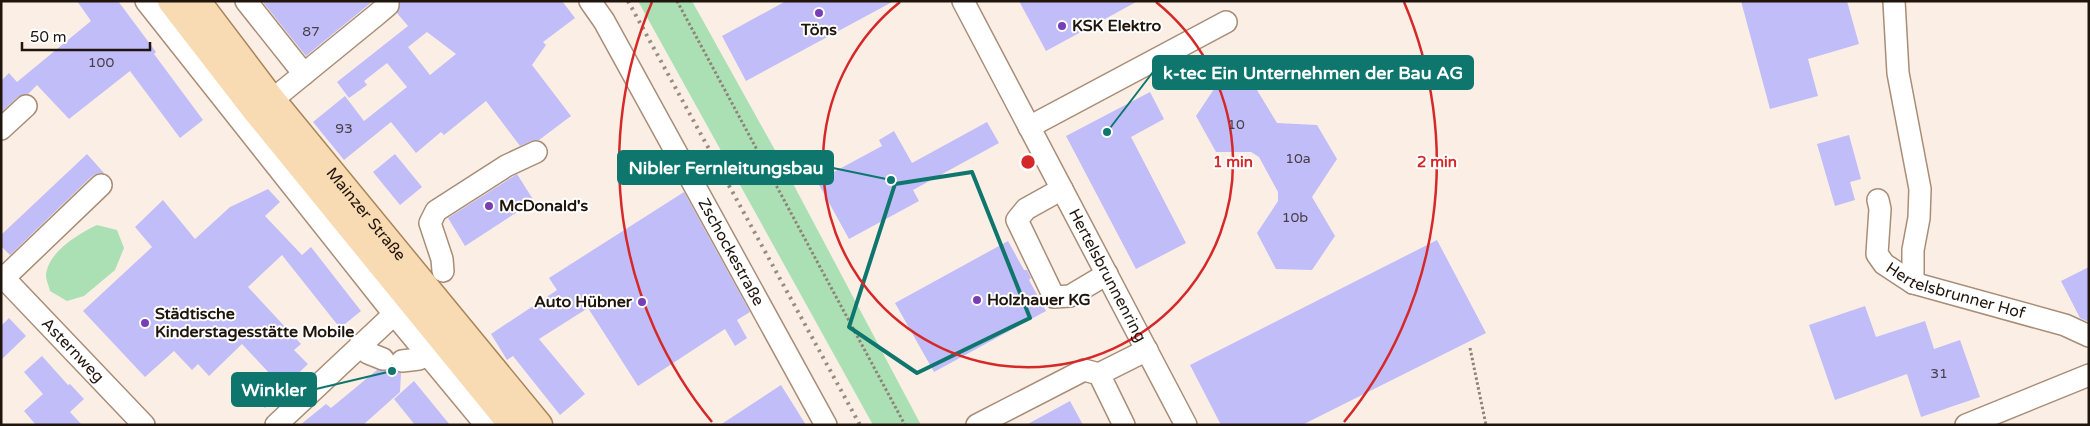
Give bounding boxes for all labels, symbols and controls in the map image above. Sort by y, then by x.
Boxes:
marker: Töns [813,7,825,19]
place label: KSK Elektro [1072,16,1161,36]
scale bar [22,20,150,52]
place label: Töns [800,20,837,40]
marker: KSK Elektro [1056,20,1068,32]
house number: 87 [302,23,320,40]
text: 50 m [30,28,67,46]
house number: 100 [88,54,114,71]
callout: k-tec Ein Unternehmen der Bau AG [1153,56,1473,89]
text: k-tec Ein Unternehmen der Bau AG [1163,62,1463,84]
house number: 10 [1227,116,1245,133]
house number: 93 [335,120,353,137]
house number: 10a [1285,150,1311,167]
callout: Nibler Fernleitungsbau [618,151,833,184]
centre of rings [1019,153,1037,171]
text: 1 min [1213,153,1253,171]
text: 2 min [1417,153,1457,171]
text: Nibler Fernleitungsbau [629,157,823,179]
street label: Mainzer Straße [322,163,410,265]
street label: Zschockestraße [693,195,769,309]
place label: McDonald's [499,196,589,216]
marker: McDonald's [483,200,495,212]
street label: Hertelsbrunnenring [1064,205,1151,346]
house number: 10b [1282,209,1308,226]
street label: Hertelsbrunner Hof [1882,258,2028,324]
place label: Holzhauer KG [987,290,1091,310]
place label: Auto Hübner [534,292,633,312]
marker: Holzhauer KG [971,294,983,306]
marker: Auto Hübner [636,296,648,308]
place label: Städtische Kinderstagesstätte Mobile [155,304,354,342]
street label: Asternweg [37,314,108,387]
marker: Städtische Kinderstagesstätte Mobile [139,317,151,329]
house number: 31 [1930,365,1948,382]
callout: Winkler [232,373,316,406]
text: Winkler [242,379,308,401]

